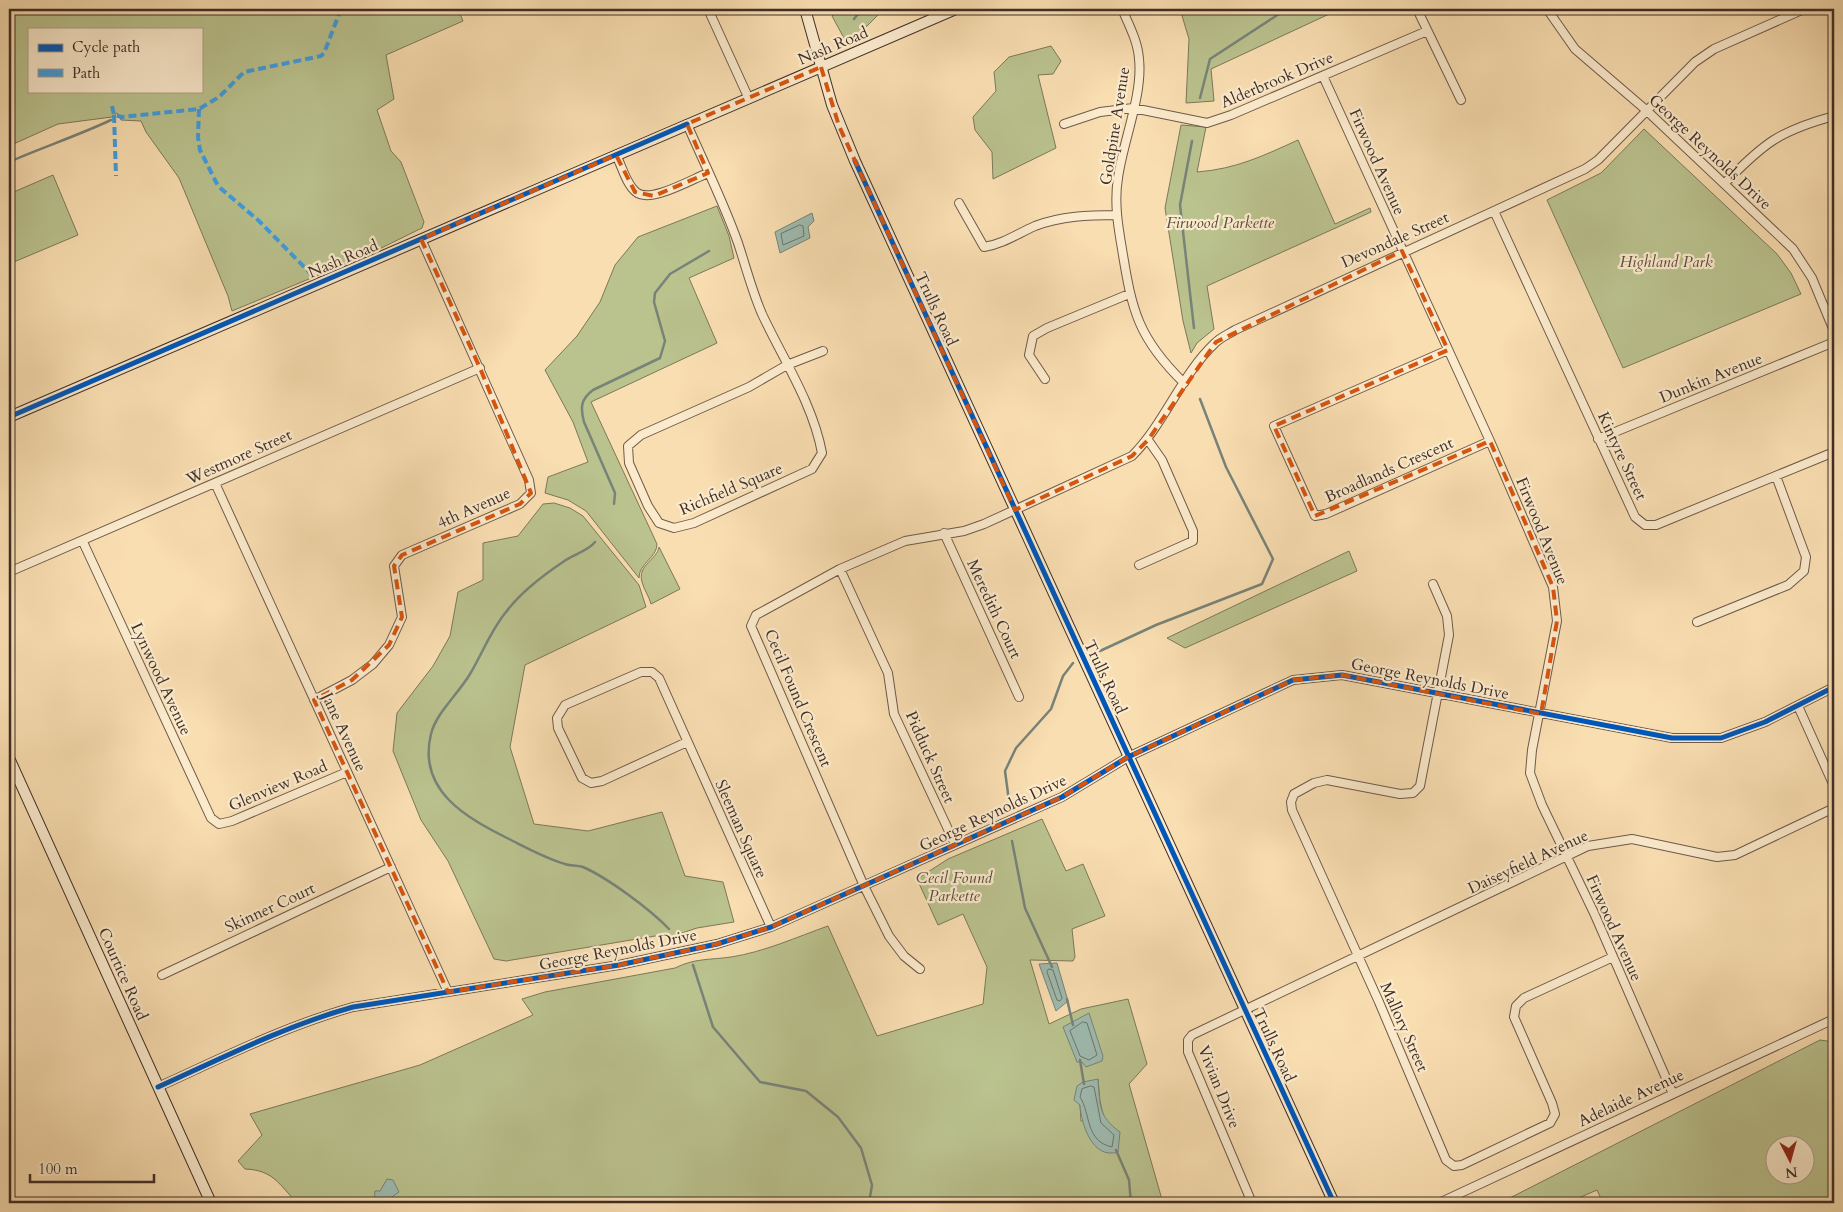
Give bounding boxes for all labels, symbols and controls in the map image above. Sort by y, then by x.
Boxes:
street label: Nash Road [795,21,872,71]
legend [28,28,202,92]
text: Cycle path [72,37,141,57]
street label: Alderbrook Drive [1217,46,1337,114]
text: Path [72,63,101,83]
street label: Goldpine Avenue [1095,65,1135,187]
street label: George Reynolds Drive [1644,89,1776,215]
street label: Firwood Avenue [1344,105,1410,219]
street label: Devondale Street [1338,206,1452,274]
park label: Firwood Parkette [1166,212,1275,234]
street label: Nash Road [305,234,382,284]
park label: Highland Park [1619,251,1713,273]
street label: Trulls Road [909,268,963,350]
street label: Dunkin Avenue [1656,347,1766,409]
street label: Kintyre Street [1592,408,1652,504]
street label: Westmore Street [182,424,295,491]
street label: Broadlands Crescent [1321,432,1457,508]
street label: Richfield Square [676,457,786,521]
street label: Firwood Avenue [1510,474,1574,588]
street label: 4th Avenue [434,482,514,534]
street label: Meredith Court [961,556,1027,662]
street label: Lynwood Avenue [125,619,197,739]
street label: Cecil Found Crescent [759,626,837,770]
street label: Trulls Road [1078,636,1132,718]
street label: George Reynolds Drive [1349,653,1511,705]
street label: Jane Avenue [315,687,372,775]
street label: Pidduck Street [900,708,960,806]
street label: Glenview Road [225,755,331,817]
street label: George Reynolds Drive [916,769,1070,857]
street label: Sleeman Square [709,776,773,882]
street label: Daiseyfield Avenue [1464,824,1592,900]
park label: Cecil Found Parkette [916,867,993,907]
street label: Firwood Avenue [1581,871,1647,985]
street label: Skinner Court [221,877,319,939]
street label: Courtice Road [93,924,153,1024]
street label: George Reynolds Drive [537,924,699,976]
street label: Mallory Street [1374,979,1434,1075]
street label: Trulls Road [1247,1004,1301,1086]
street label: Vivian Drive [1192,1042,1246,1132]
street label: Adelaide Avenue [1574,1064,1688,1132]
north arrow [1766,1134,1816,1184]
scale bar [30,1152,154,1184]
text: 100 m [38,1159,78,1179]
text: N [1784,1162,1798,1183]

